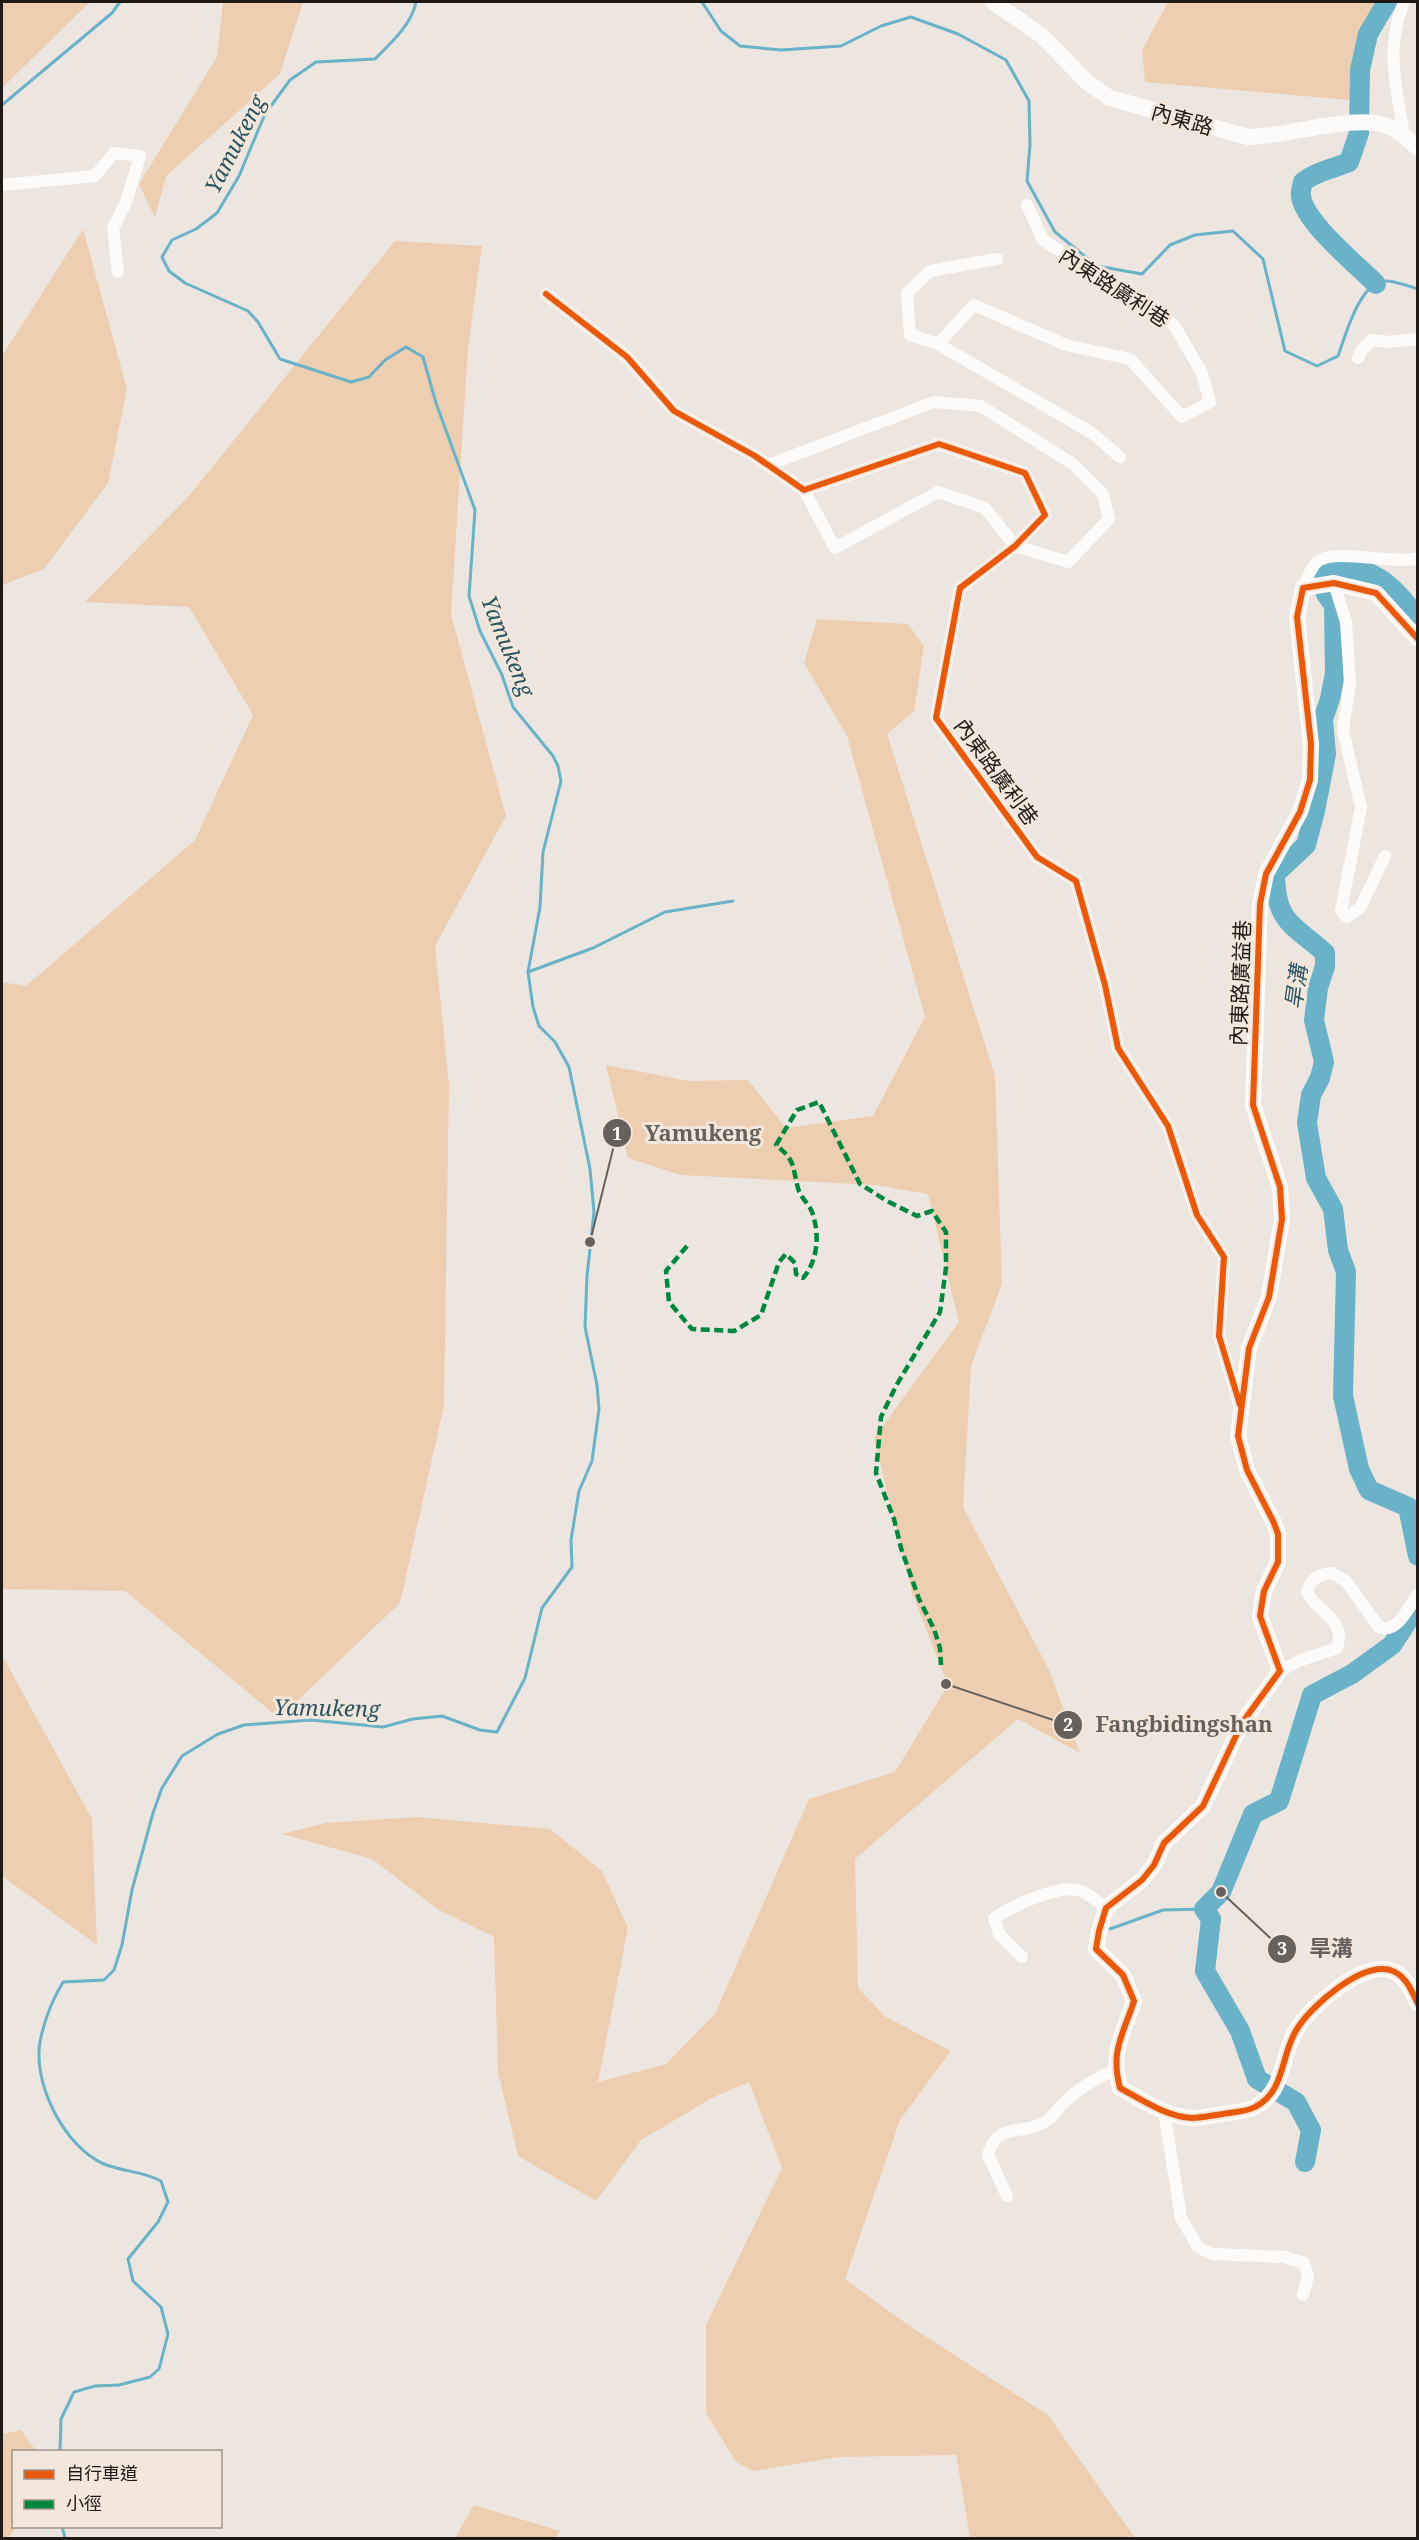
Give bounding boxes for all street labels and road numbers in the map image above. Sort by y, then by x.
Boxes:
street label: 內東路 [1148,97,1216,141]
street label: 內東路廣利巷 [1054,241,1175,333]
street label: 內東路廣利巷 [948,712,1045,831]
street label: 內東路廣益巷 [1224,920,1256,1046]

